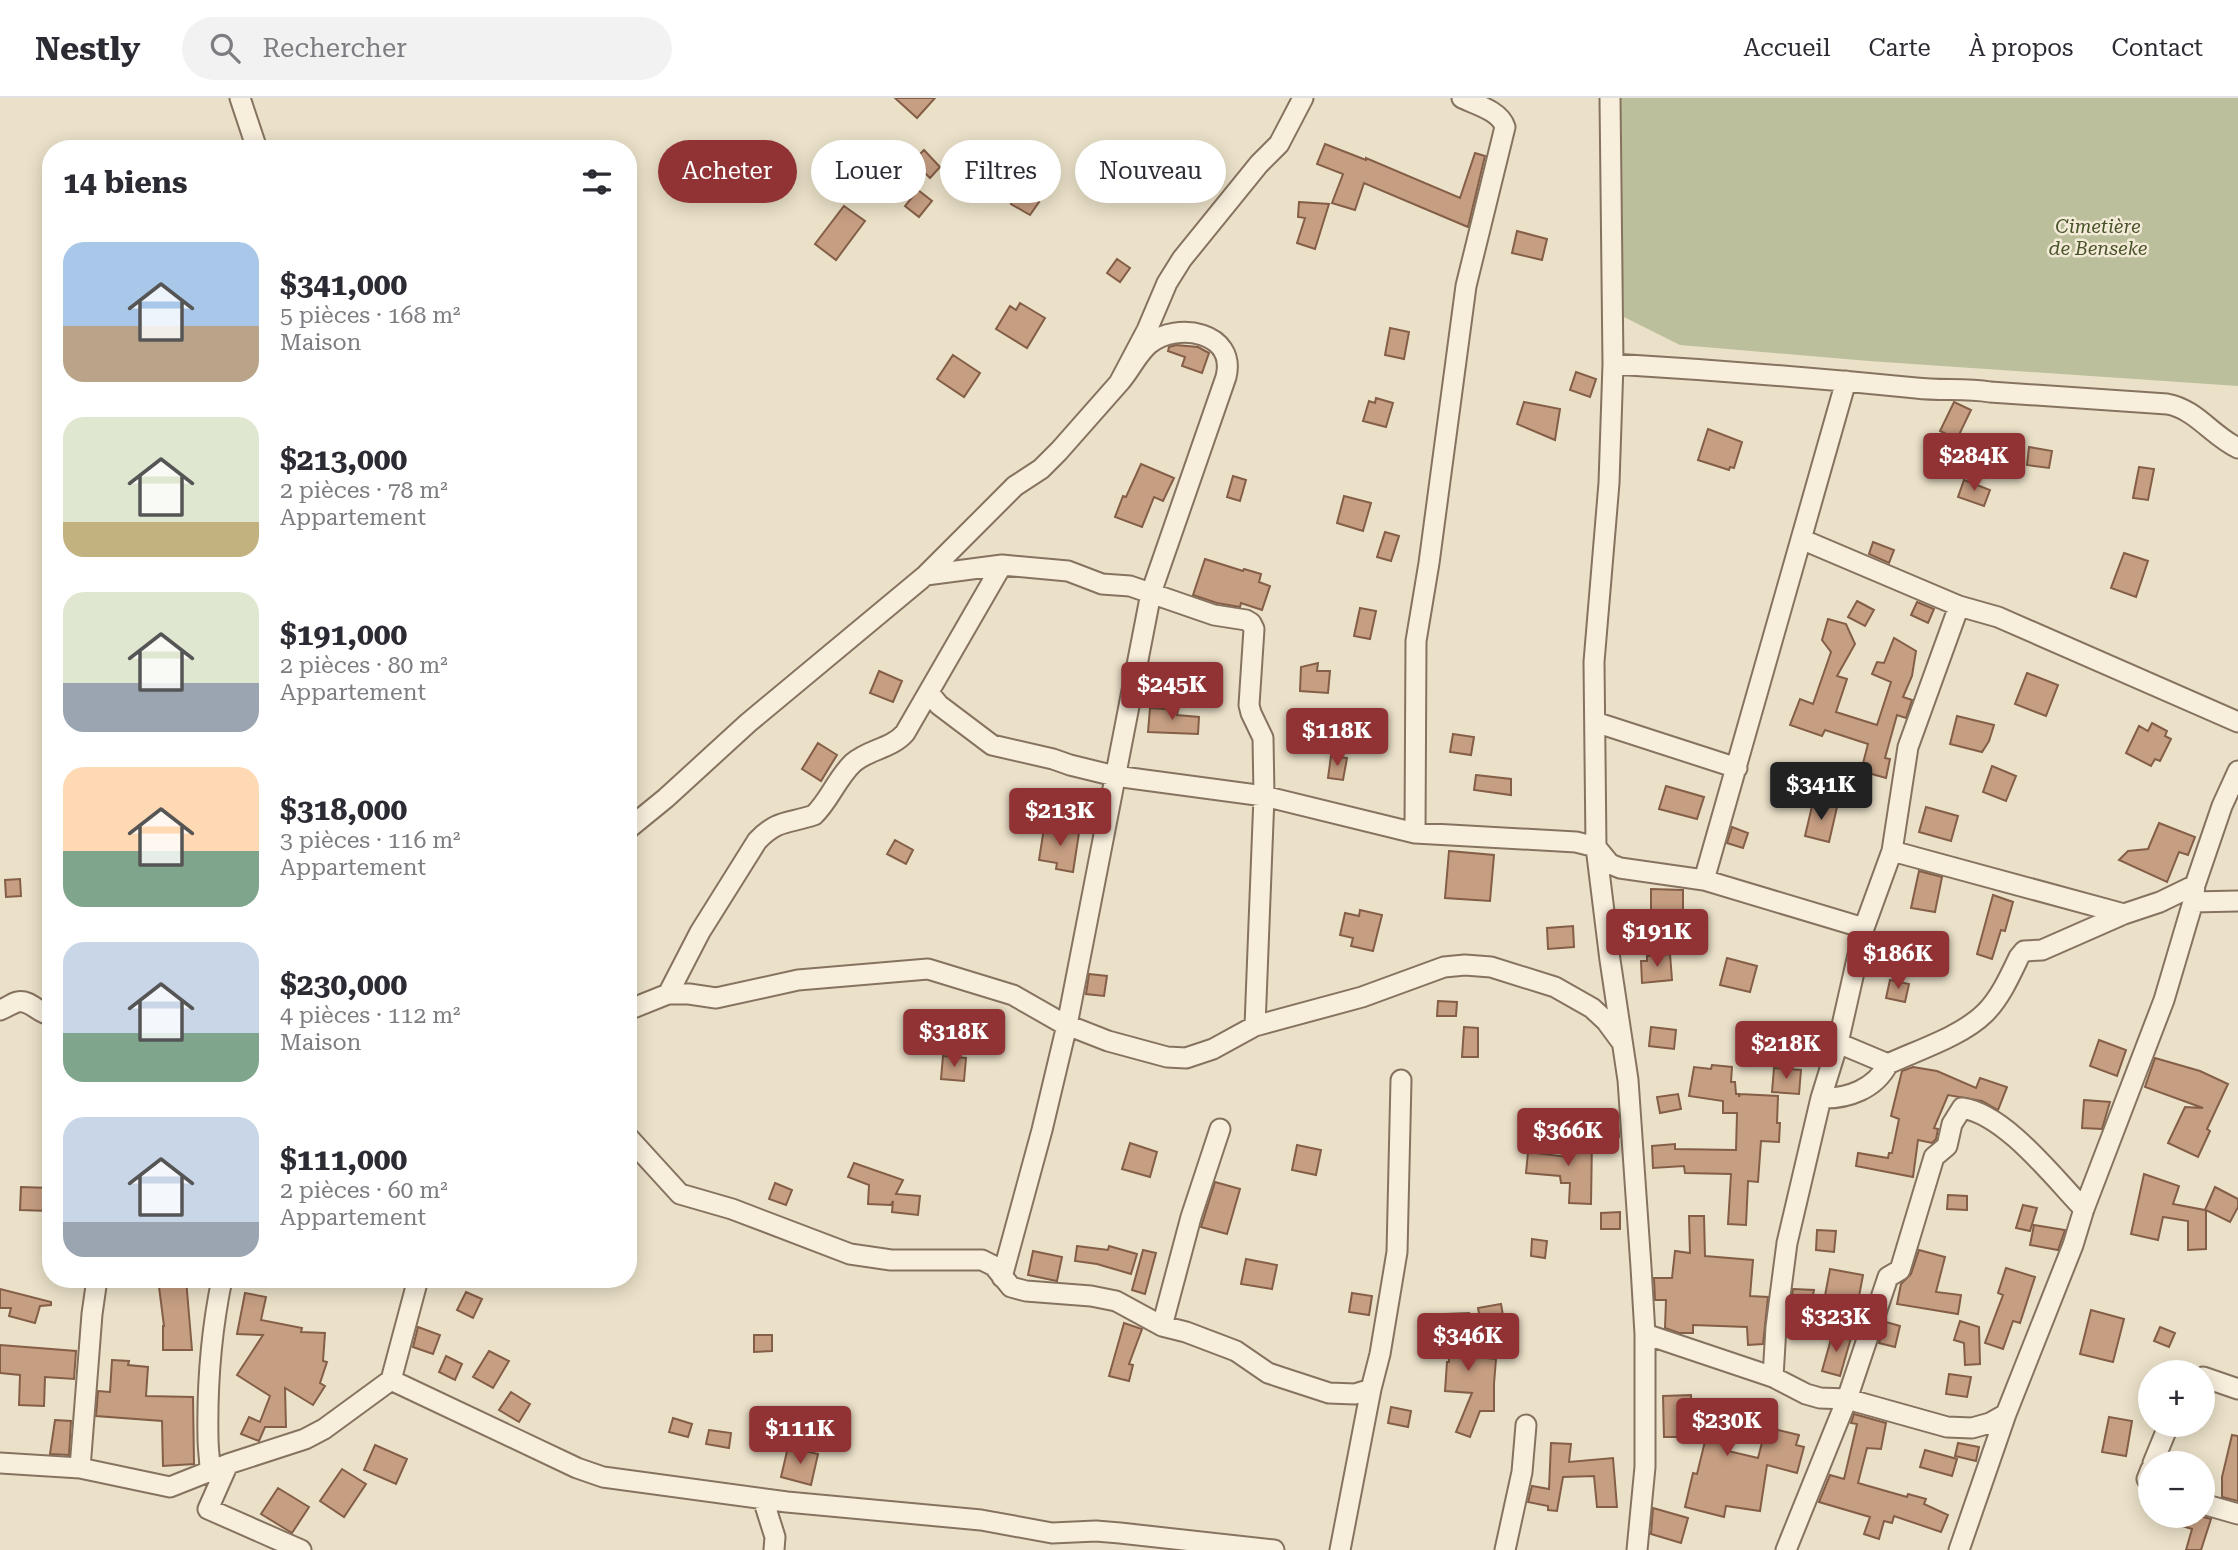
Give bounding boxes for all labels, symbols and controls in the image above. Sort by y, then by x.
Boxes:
search box [182,17,672,80]
text: Nestly [35,29,140,68]
icon: search [206,29,244,67]
text: Rechercher [262,33,407,63]
text: Accueil [1744,34,1830,62]
text: Carte [1868,34,1931,62]
text: À propos [1969,34,2073,62]
text: Contact [2111,34,2203,62]
chip: Acheter [658,140,797,203]
chip: Louer [811,140,926,203]
chip: Filtres [940,140,1061,203]
chip: Nouveau [1075,140,1226,203]
icon: filters [578,163,616,201]
text: 14 biens [63,165,187,200]
park label: Cimetière de Benseke [2049,215,2148,260]
text: $341,000 [280,267,407,302]
icon: home [119,270,203,354]
text: 5 pièces · 168 m² [280,302,461,329]
text: Maison [280,329,361,356]
pin: $284K [1925,434,2023,493]
text: $213,000 [280,442,407,477]
text: $284K [1939,442,2009,469]
icon: home [119,445,203,529]
text: 2 pièces · 78 m² [280,477,448,504]
text: Appartement [280,504,426,531]
text: $191,000 [280,617,407,652]
icon: home [119,620,203,704]
text: 2 pièces · 80 m² [280,652,448,679]
pin: $245K [1123,662,1221,722]
text: $245K [1137,671,1207,698]
text: Appartement [280,679,426,706]
pin: $118K [1288,708,1386,768]
text: $118K [1302,717,1372,744]
pin: $341K [1772,762,1870,822]
text: $341K [1786,771,1856,798]
pin: $213K [1011,788,1109,848]
text: $318,000 [280,792,407,827]
icon: home [119,795,203,879]
text: $213K [1025,797,1095,824]
text: 3 pièces · 116 m² [280,827,461,854]
text: Appartement [280,854,426,881]
pin: $191K [1608,910,1706,969]
text: $191K [1622,918,1692,945]
pin: $186K [1849,932,1947,991]
text: $186K [1863,940,1933,967]
text: $230,000 [280,967,407,1002]
icon: home [119,970,203,1054]
text: 4 pièces · 112 m² [280,1002,461,1029]
pin: $318K [905,1010,1003,1069]
text: $318K [919,1018,989,1045]
pin: $218K [1737,1021,1835,1081]
text: Maison [280,1029,361,1056]
text: $218K [1751,1030,1821,1057]
pin: $366K [1519,1108,1617,1168]
text: $366K [1533,1117,1603,1144]
text: $111,000 [280,1142,407,1177]
icon: home [119,1145,203,1229]
text: 2 pièces · 60 m² [280,1177,448,1204]
text: Appartement [280,1204,426,1231]
pin: $323K [1787,1294,1885,1354]
text: $323K [1801,1303,1871,1330]
pin: $346K [1419,1314,1517,1373]
text: $346K [1433,1322,1503,1349]
map controls [2138,1360,2215,1528]
button: + [2138,1360,2215,1437]
pin: $230K [1678,1398,1776,1458]
pin: $111K [751,1406,849,1466]
text: $230K [1692,1407,1762,1434]
text: $111K [765,1415,835,1442]
button: − [2138,1451,2215,1528]

